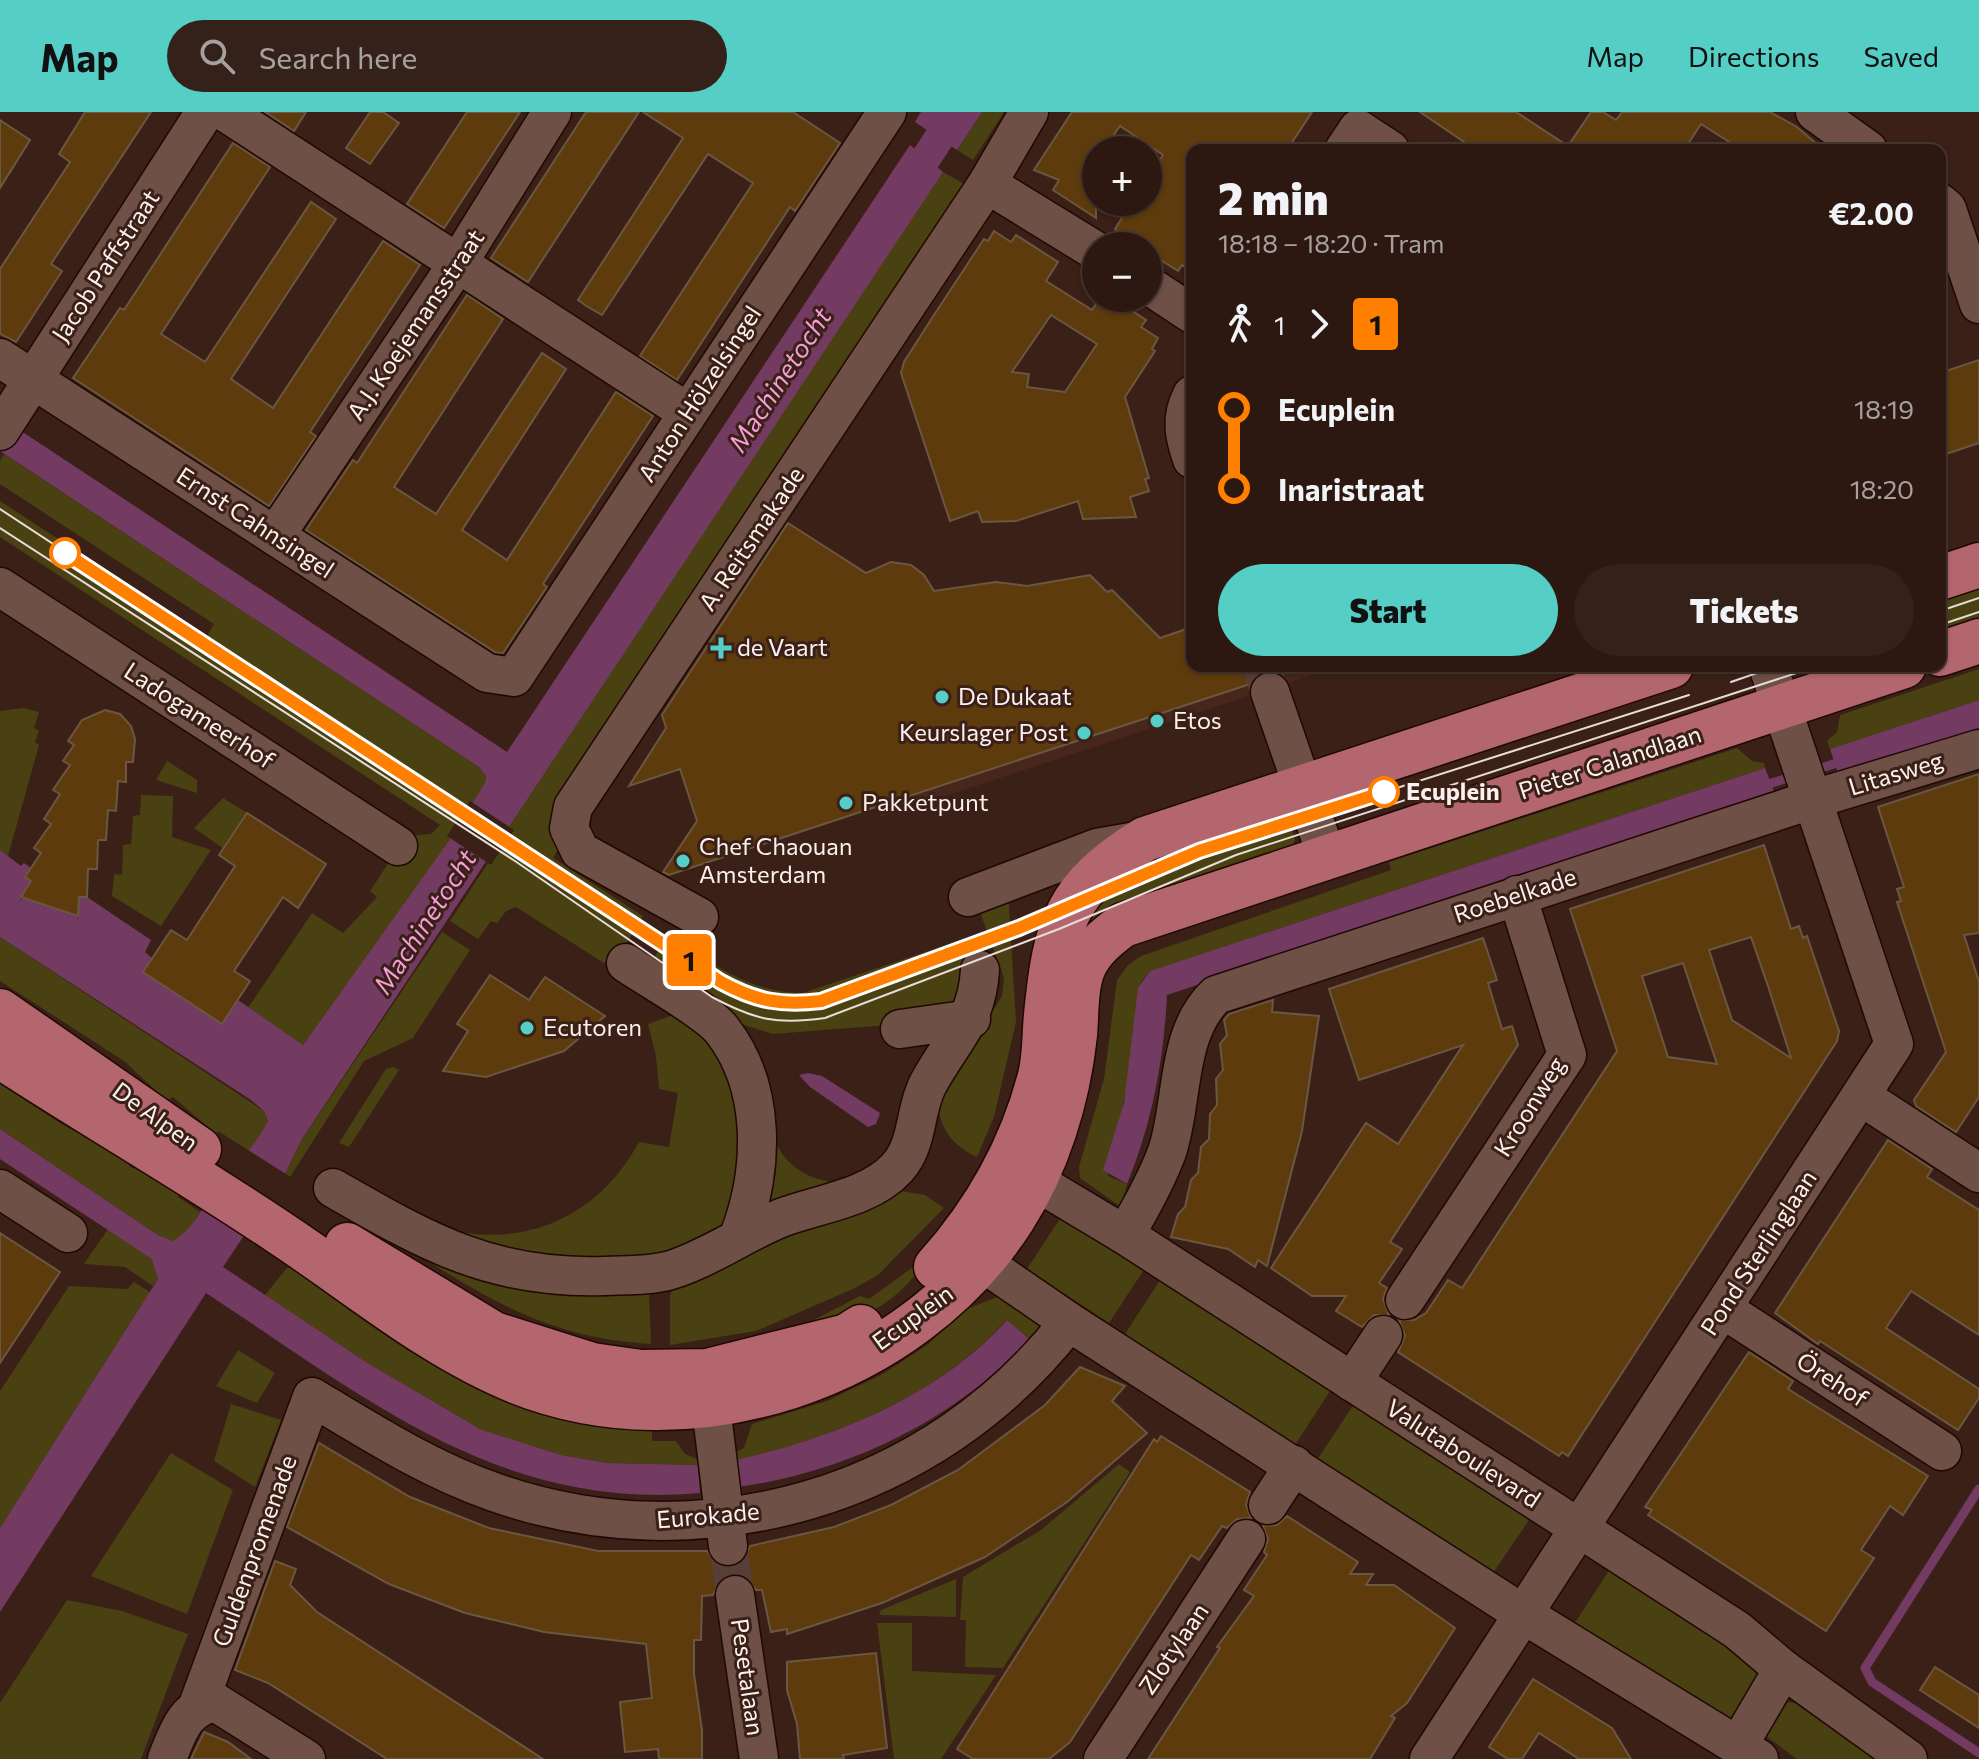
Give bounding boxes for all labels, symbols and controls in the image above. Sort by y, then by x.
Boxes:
search box [167,20,727,92]
text: Map [40,33,119,80]
icon: search [195,34,239,78]
text: Search here [259,38,417,75]
text: Map [1586,39,1644,73]
text: Directions [1688,39,1819,73]
text: Saved [1863,39,1939,73]
map controls [1082,136,1162,312]
button: + [1082,136,1162,216]
text: 2 min [1218,170,1329,224]
street label: Jacob Paffstraat [45,184,165,347]
text: €2.00 [1828,194,1914,231]
street label: A.J. Koejemansstraat [340,223,489,425]
text: 18:18 – 18:20 · Tram [1218,227,1445,258]
button: − [1082,232,1162,312]
street label: Anton Hölzelsingel [631,300,766,487]
water label: Machinetocht [721,300,838,457]
icon: walk [1218,302,1262,346]
icon: forward [1297,302,1341,346]
text: 1 [1369,307,1382,341]
text: 1 [1274,309,1285,340]
text: Ecuplein [1278,390,1395,427]
text: 18:19 [1854,393,1914,424]
street label: Ernst Cahnsingel [172,460,340,583]
street label: A. Reitsmakade [692,461,810,616]
text: Inaristraat [1278,470,1424,507]
text: 18:20 [1850,473,1914,504]
unlabelled marker [50,538,80,568]
button: Start [1218,564,1558,656]
button: Tickets [1574,564,1914,656]
place label: de Vaart [737,632,828,661]
marker: de Vaart [712,639,730,657]
street label: Ladogameerhof [119,655,281,774]
place label: De Dukaat [958,681,1072,710]
marker: De Dukaat [933,688,951,706]
place label: Etos [1173,705,1222,734]
marker: Etos [1148,712,1166,730]
place label: Keurslager Post [899,717,1068,746]
street label: Pieter Calandlaan [1514,718,1705,805]
marker: Keurslager Post [1075,724,1093,742]
street label: Litasweg [1845,744,1946,801]
place label: Ecuplein [1406,776,1500,805]
marker: Ecuplein [1369,777,1399,807]
place label: Pakketpunt [862,787,989,816]
marker: Pakketpunt [837,794,855,812]
place label: Chef Chaouan Amsterdam [699,831,853,888]
water label: Machinetocht [366,842,483,999]
marker: Chef Chaouan Amsterdam [674,852,692,870]
street label: Roebelkade [1450,861,1580,928]
line badge: 1 [663,934,715,986]
text: 1 [683,943,695,977]
place label: Ecutoren [543,1012,642,1041]
marker: Ecutoren [518,1019,536,1037]
street label: Kroonweg [1487,1051,1571,1161]
street label: De Alpen [108,1075,204,1156]
street label: Pond Sterlinglaan [1694,1164,1822,1340]
street label: Ecuplein [866,1278,958,1356]
street label: Örehof [1792,1345,1874,1413]
street label: Valutaboulevard [1381,1392,1546,1513]
street label: Guldenpromenade [206,1451,302,1650]
street label: Eurokade [655,1496,761,1533]
street label: Zlotylaan [1132,1597,1214,1699]
street label: Pesetalaan [726,1616,771,1737]

